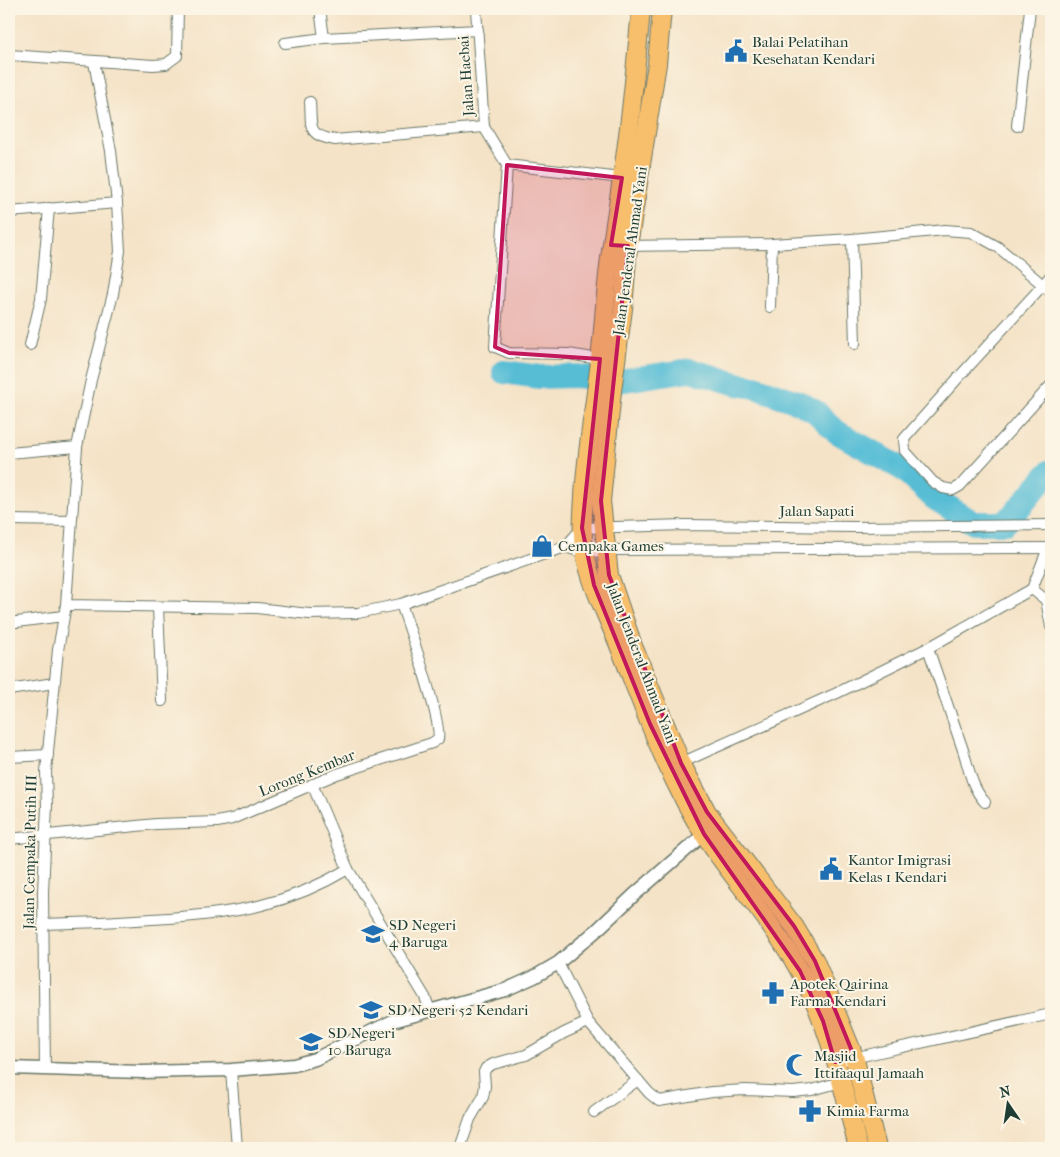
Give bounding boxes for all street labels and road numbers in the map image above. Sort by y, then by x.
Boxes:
street label: Jalan Haebai [454,35,478,118]
street label: Jalan Jenderal Ahmad Yani [609,165,651,338]
street label: Jalan Sapati [779,502,855,520]
street label: Jalan Jenderal Ahmad Yani [603,579,681,747]
street label: Lorong Kembar [256,745,358,800]
street label: Jalan Cempaka Putih III [20,774,40,930]

